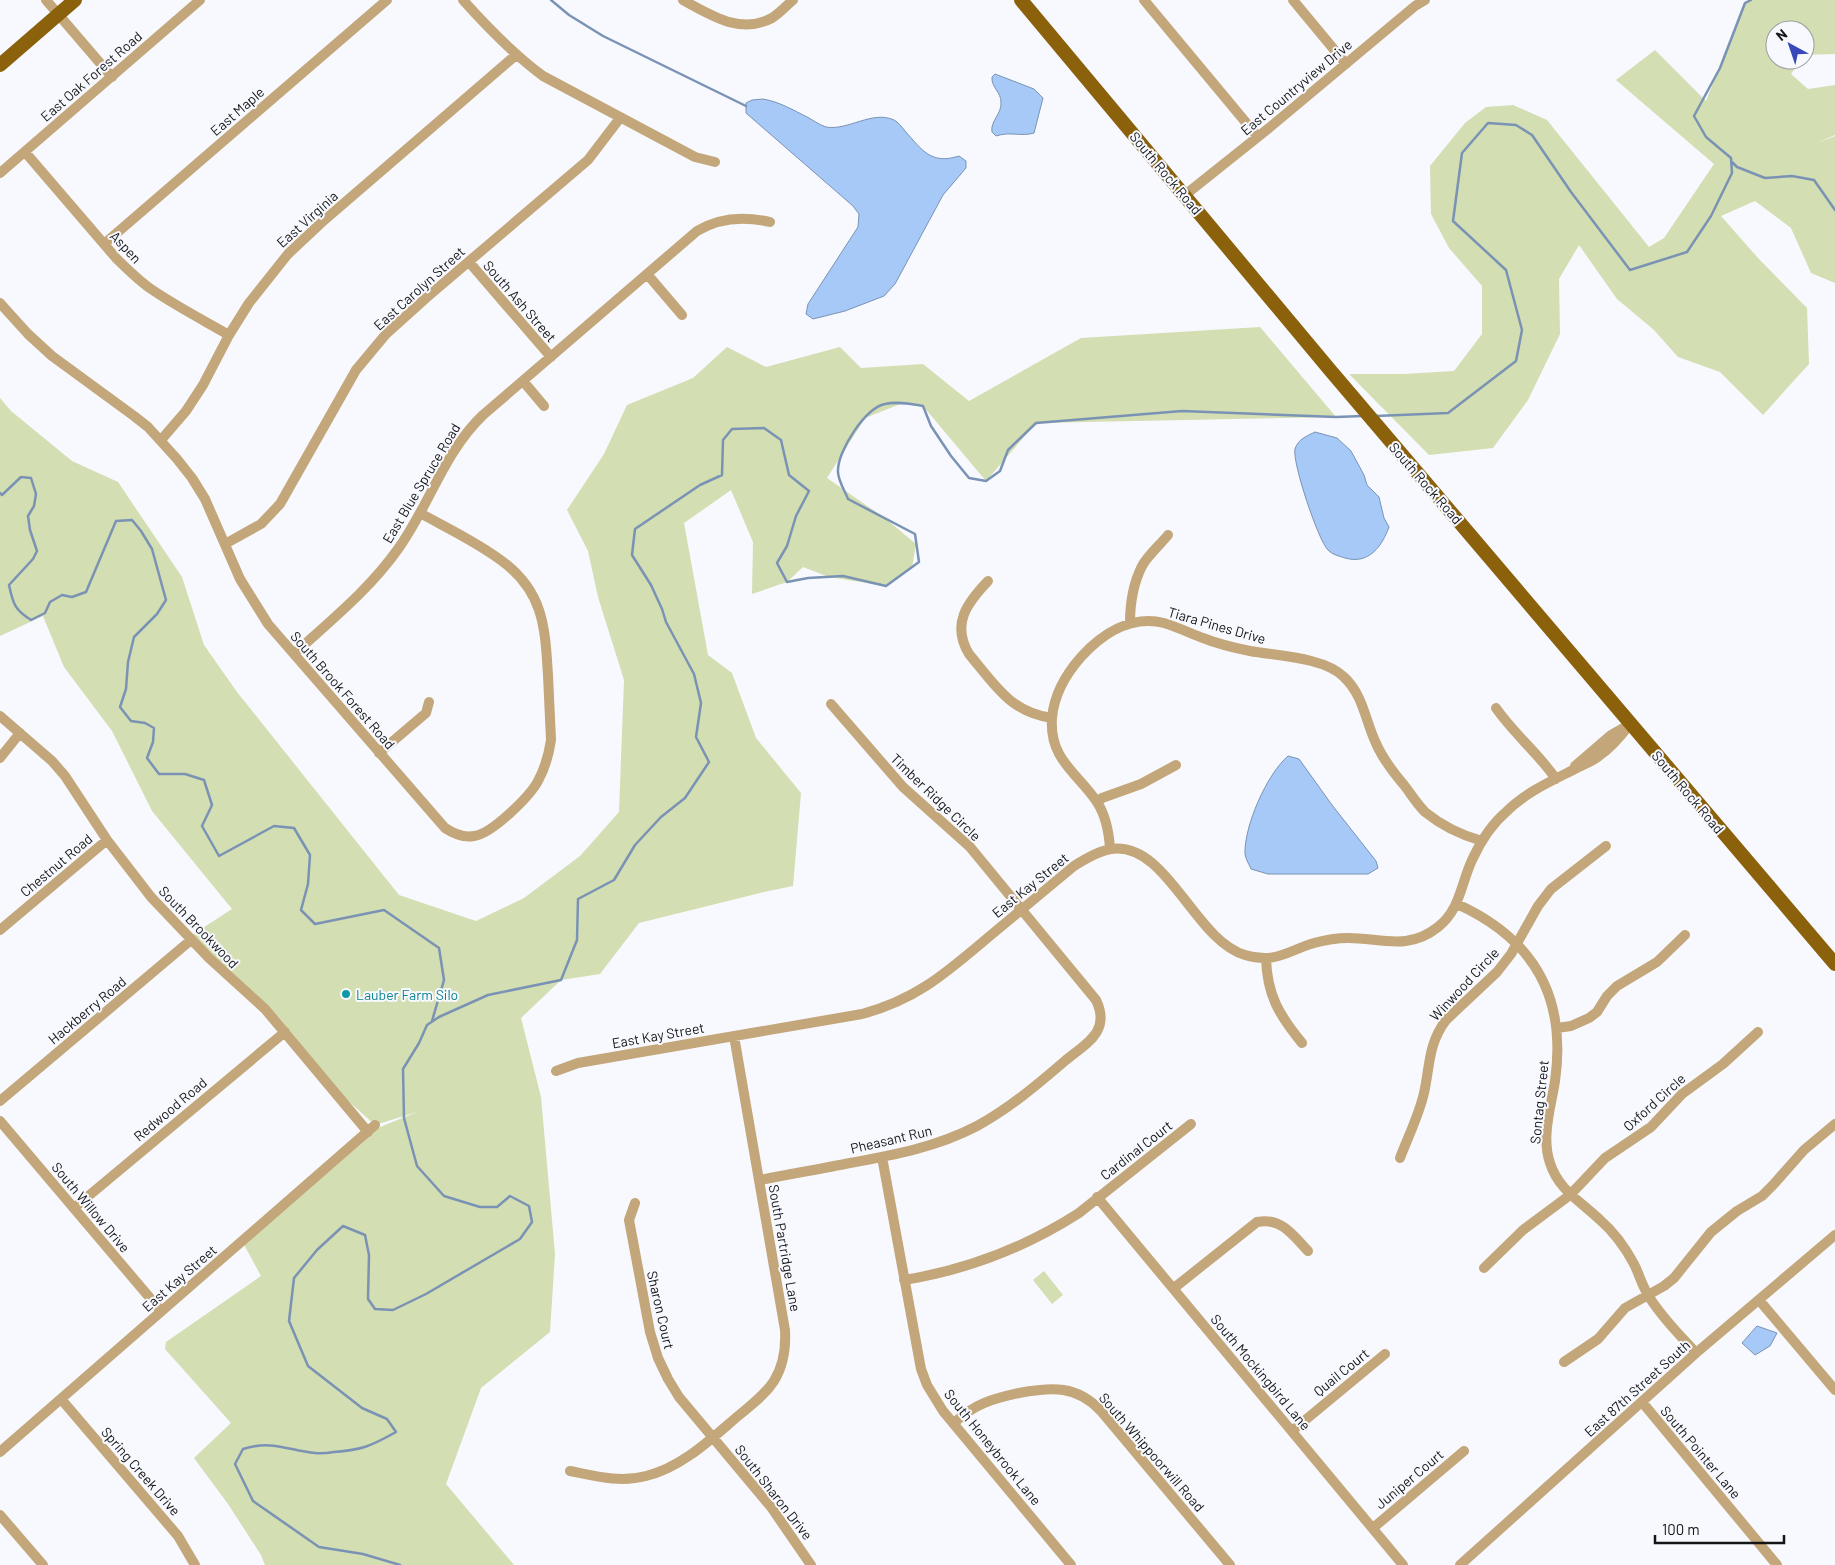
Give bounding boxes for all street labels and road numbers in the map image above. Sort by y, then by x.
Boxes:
street label: East Oak Forest Road [37,27,145,125]
street label: East Countryview Drive [1237,35,1355,139]
street label: East Maple [207,83,267,139]
street label: South Rock Road [1126,128,1206,218]
street label: East Virginia [273,187,341,251]
street label: Aspen [107,227,145,267]
street label: East Carolyn Street [370,243,468,333]
street label: South Ash Street [480,257,560,345]
street label: East Blue Spruce Road [378,420,464,546]
street label: South Rock Road [1386,439,1466,527]
street label: Tiara Pines Drive [1166,603,1268,647]
street label: South Brook Forest Road [287,628,399,752]
street label: South Rock Road [1648,747,1728,837]
street label: Timber Ridge Circle [888,750,984,844]
street label: Chestnut Road [16,830,96,900]
street label: East Kay Street [988,849,1072,921]
street label: South Brookwood [156,882,242,972]
street label: Winwood Circle [1426,944,1502,1024]
street label: Hackberry Road [45,973,129,1047]
street label: East Kay Street [611,1019,705,1051]
street label: Sontag Street [1526,1059,1552,1145]
street label: Oxford Circle [1619,1070,1689,1134]
street label: Redwood Road [130,1074,210,1144]
street label: Cardinal Court [1097,1117,1175,1183]
street label: Pheasant Run [849,1121,933,1157]
street label: South Willow Drive [48,1158,134,1256]
street label: South Partridge Lane [765,1183,805,1313]
street label: East Kay Street [138,1241,220,1315]
street label: Sharon Court [644,1269,678,1351]
street label: South Mockingbird Lane [1208,1311,1314,1433]
street label: East 87th Street South [1581,1336,1693,1440]
street label: Quail Court [1310,1345,1372,1399]
street label: South Honeybrook Lane [941,1386,1045,1508]
street label: South Whippoorwill Road [1096,1389,1208,1515]
street label: South Pointer Lane [1657,1402,1745,1502]
street label: Spring Creek Drive [98,1423,184,1519]
street label: South Sharon Drive [732,1441,816,1543]
street label: Juniper Court [1371,1446,1447,1512]

